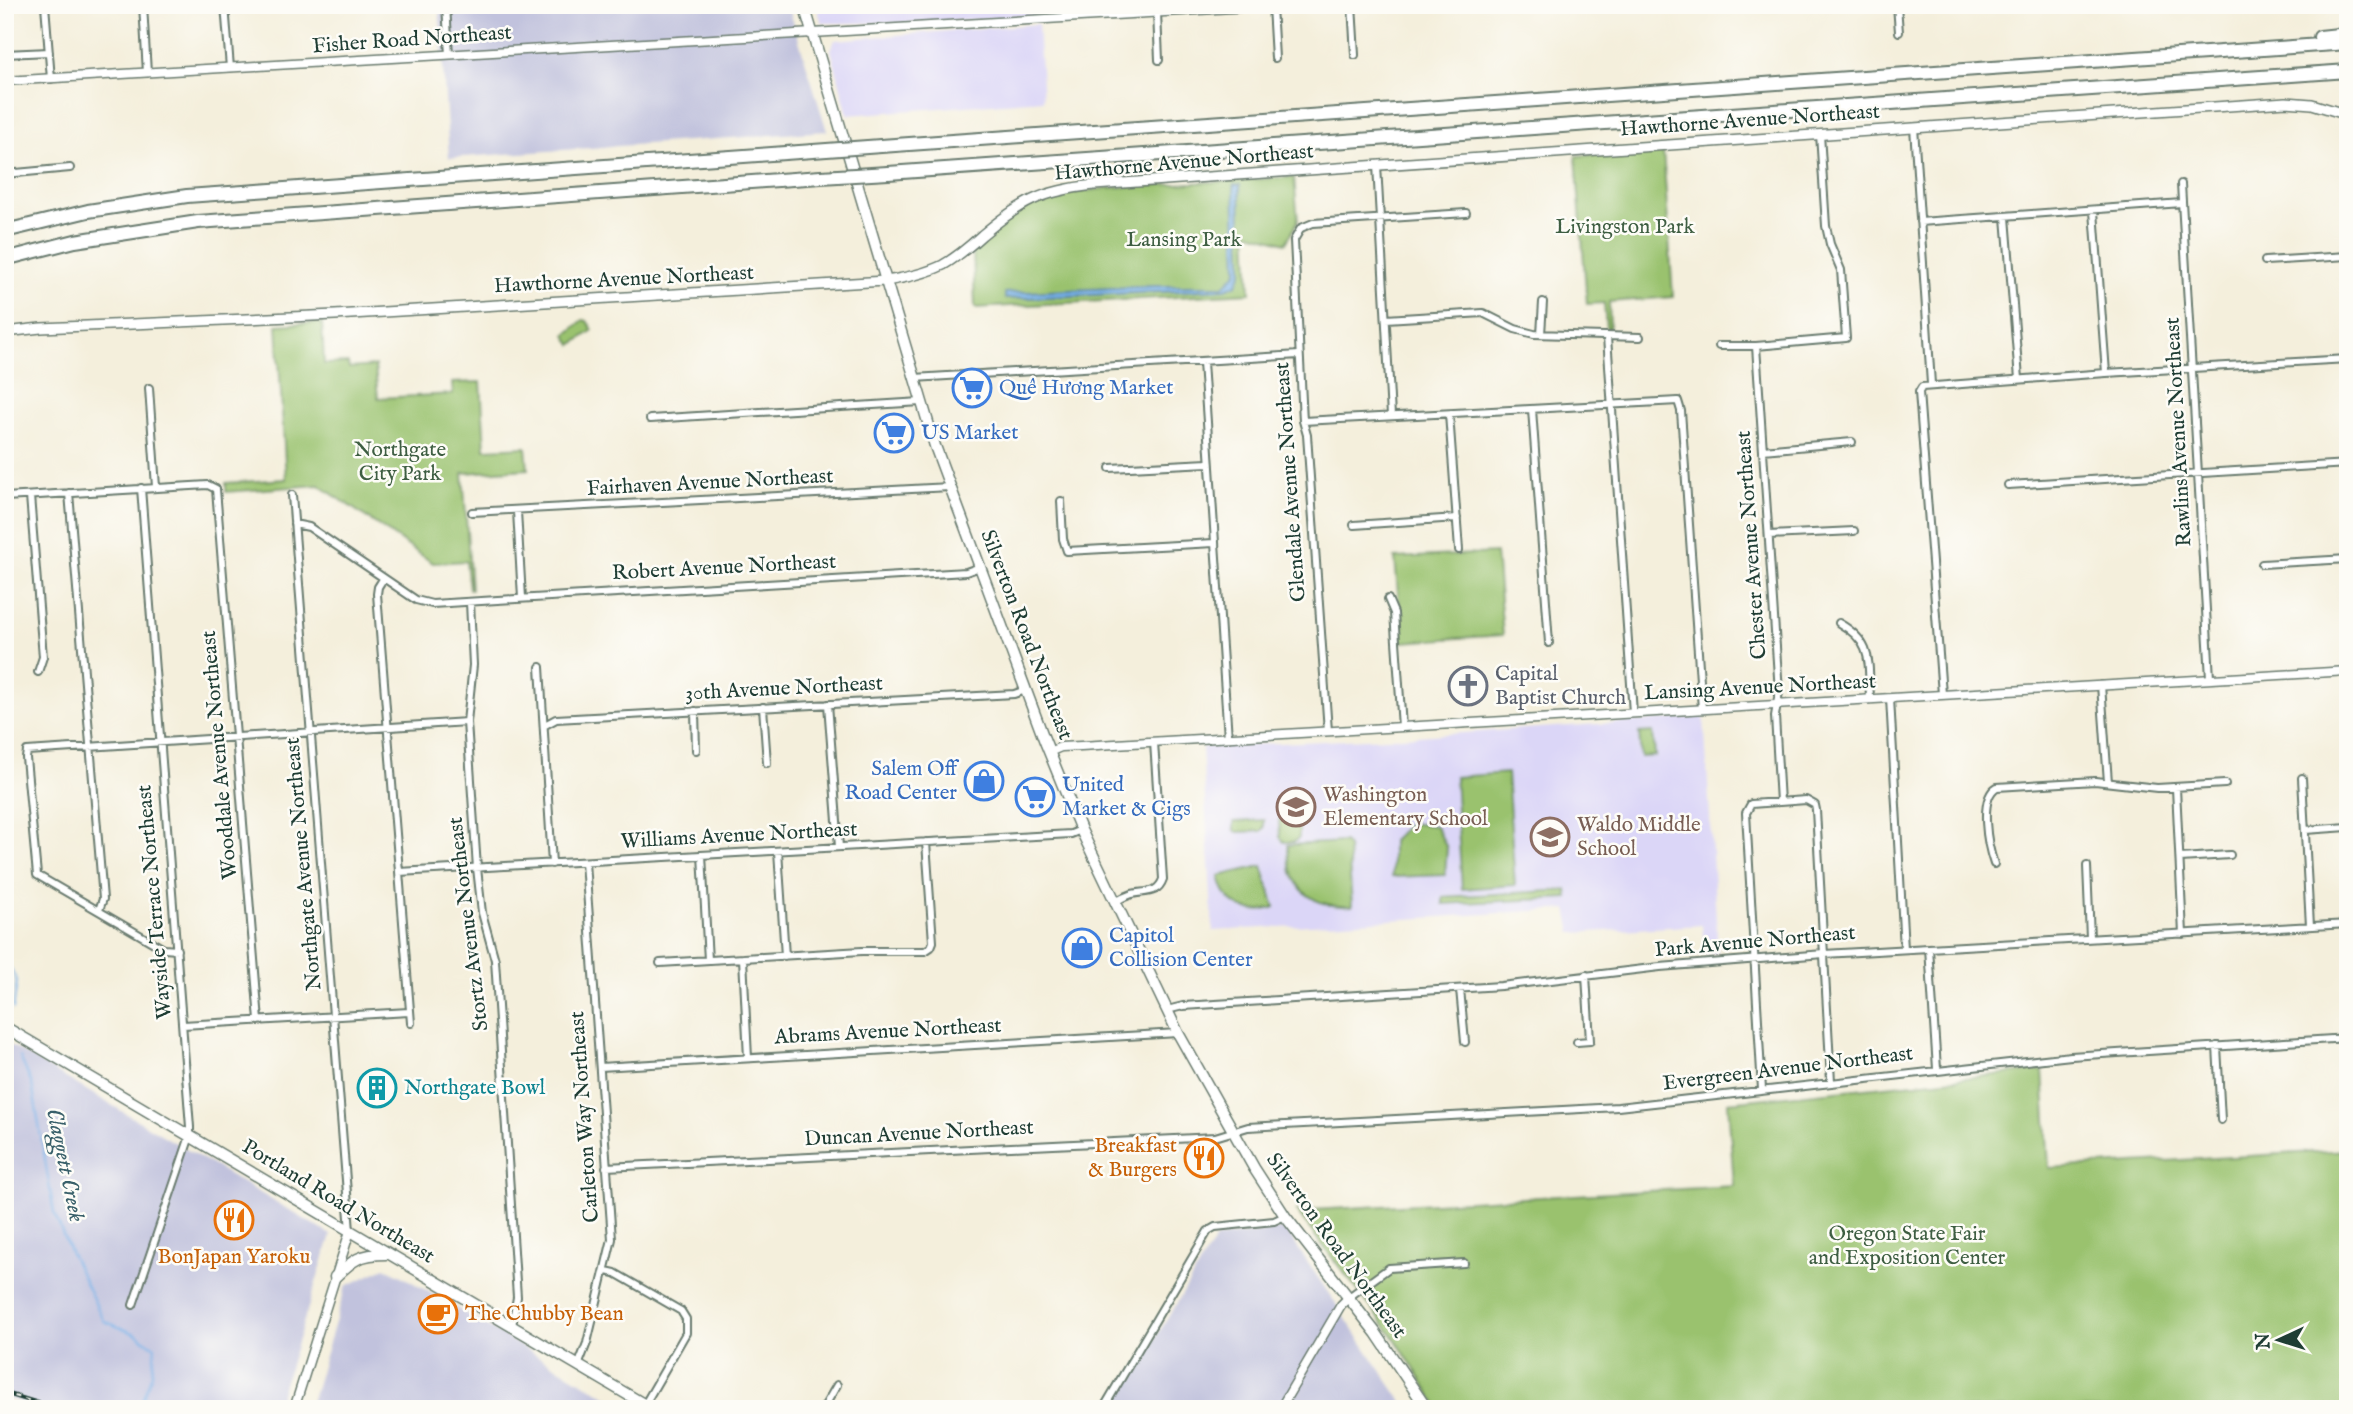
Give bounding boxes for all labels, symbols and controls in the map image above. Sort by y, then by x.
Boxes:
street label: Fisher Road Northeast [311,20,513,60]
street label: Hawthorne Avenue Northeast [1619,98,1881,144]
street label: Hawthorne Avenue Northeast [1053,138,1315,188]
park label: Livingston Park [1555,214,1695,241]
park label: Lansing Park [1126,227,1242,254]
street label: Hawthorne Avenue Northeast [493,260,755,300]
street label: Rawlins Avenue Northeast [2160,317,2198,547]
street label: Glendale Avenue Northeast [1269,361,1313,603]
supermarket icon: Quê Hương Market [951,367,993,409]
place label: Quê Hương Market [999,375,1173,402]
supermarket icon: US Market [873,412,915,454]
place label: US Market [921,420,1018,447]
street label: Chester Avenue Northeast [1731,430,1773,660]
park label: Northgate City Park [354,437,446,488]
street label: Fairhaven Avenue Northeast [586,463,834,503]
street label: Silverton Road Northeast [973,526,1079,744]
street label: Robert Avenue Northeast [611,549,837,587]
street label: Wooddale Avenue Northeast [196,629,244,881]
place label: Capital Baptist Church [1495,661,1626,712]
church icon: Capital Baptist Church [1447,665,1489,707]
street label: Lansing Avenue Northeast [1643,668,1877,708]
street label: 30th Avenue Northeast [684,670,884,708]
street label: Northgate Avenue Northeast [279,736,329,992]
place label: Salem Off Road Center [845,756,960,807]
shop icon: Salem Off Road Center [963,760,1005,802]
place label: United Market & Cigs [1062,772,1191,823]
supermarket icon: United Market & Cigs [1014,776,1056,818]
place label: Washington Elementary School [1323,782,1488,833]
street label: Wayside Terrace Northeast [131,784,179,1020]
school or university icon: Washington Elementary School [1275,786,1317,828]
place label: Waldo Middle School [1577,812,1701,863]
street label: Stortz Avenue Northeast [442,815,496,1033]
street label: Williams Avenue Northeast [620,816,858,856]
school or university icon: Waldo Middle School [1529,816,1571,858]
street label: Park Avenue Northeast [1653,920,1857,964]
place label: Capitol Collision Center [1109,923,1253,974]
shop icon: Capitol Collision Center [1061,927,1103,969]
street label: Carleton Way Northeast [564,1010,606,1224]
street label: Abrams Avenue Northeast [773,1013,1002,1051]
street label: Evergreen Avenue Northeast [1661,1040,1915,1098]
building icon: Northgate Bowl [356,1067,398,1109]
place label: Northgate Bowl [404,1075,546,1102]
water label: Claggett Creek [38,1106,91,1225]
street label: Duncan Avenue Northeast [804,1115,1034,1153]
place label: Breakfast & Burgers [1088,1133,1177,1184]
street label: Portland Road Northeast [237,1134,439,1270]
restaurant icon: Breakfast & Burgers [1183,1137,1225,1179]
street label: Silverton Road Northeast [1260,1148,1412,1344]
restaurant icon: BonJapan Yaroku [213,1199,255,1241]
park label: Oregon State Fair and Exposition Center [1809,1221,2006,1272]
place label: BonJapan Yaroku [158,1244,311,1271]
cafe icon: The Chubby Bean [417,1293,459,1335]
place label: The Chubby Bean [465,1301,624,1328]
north arrow [2244,1306,2314,1376]
text: N [2251,1331,2277,1351]

